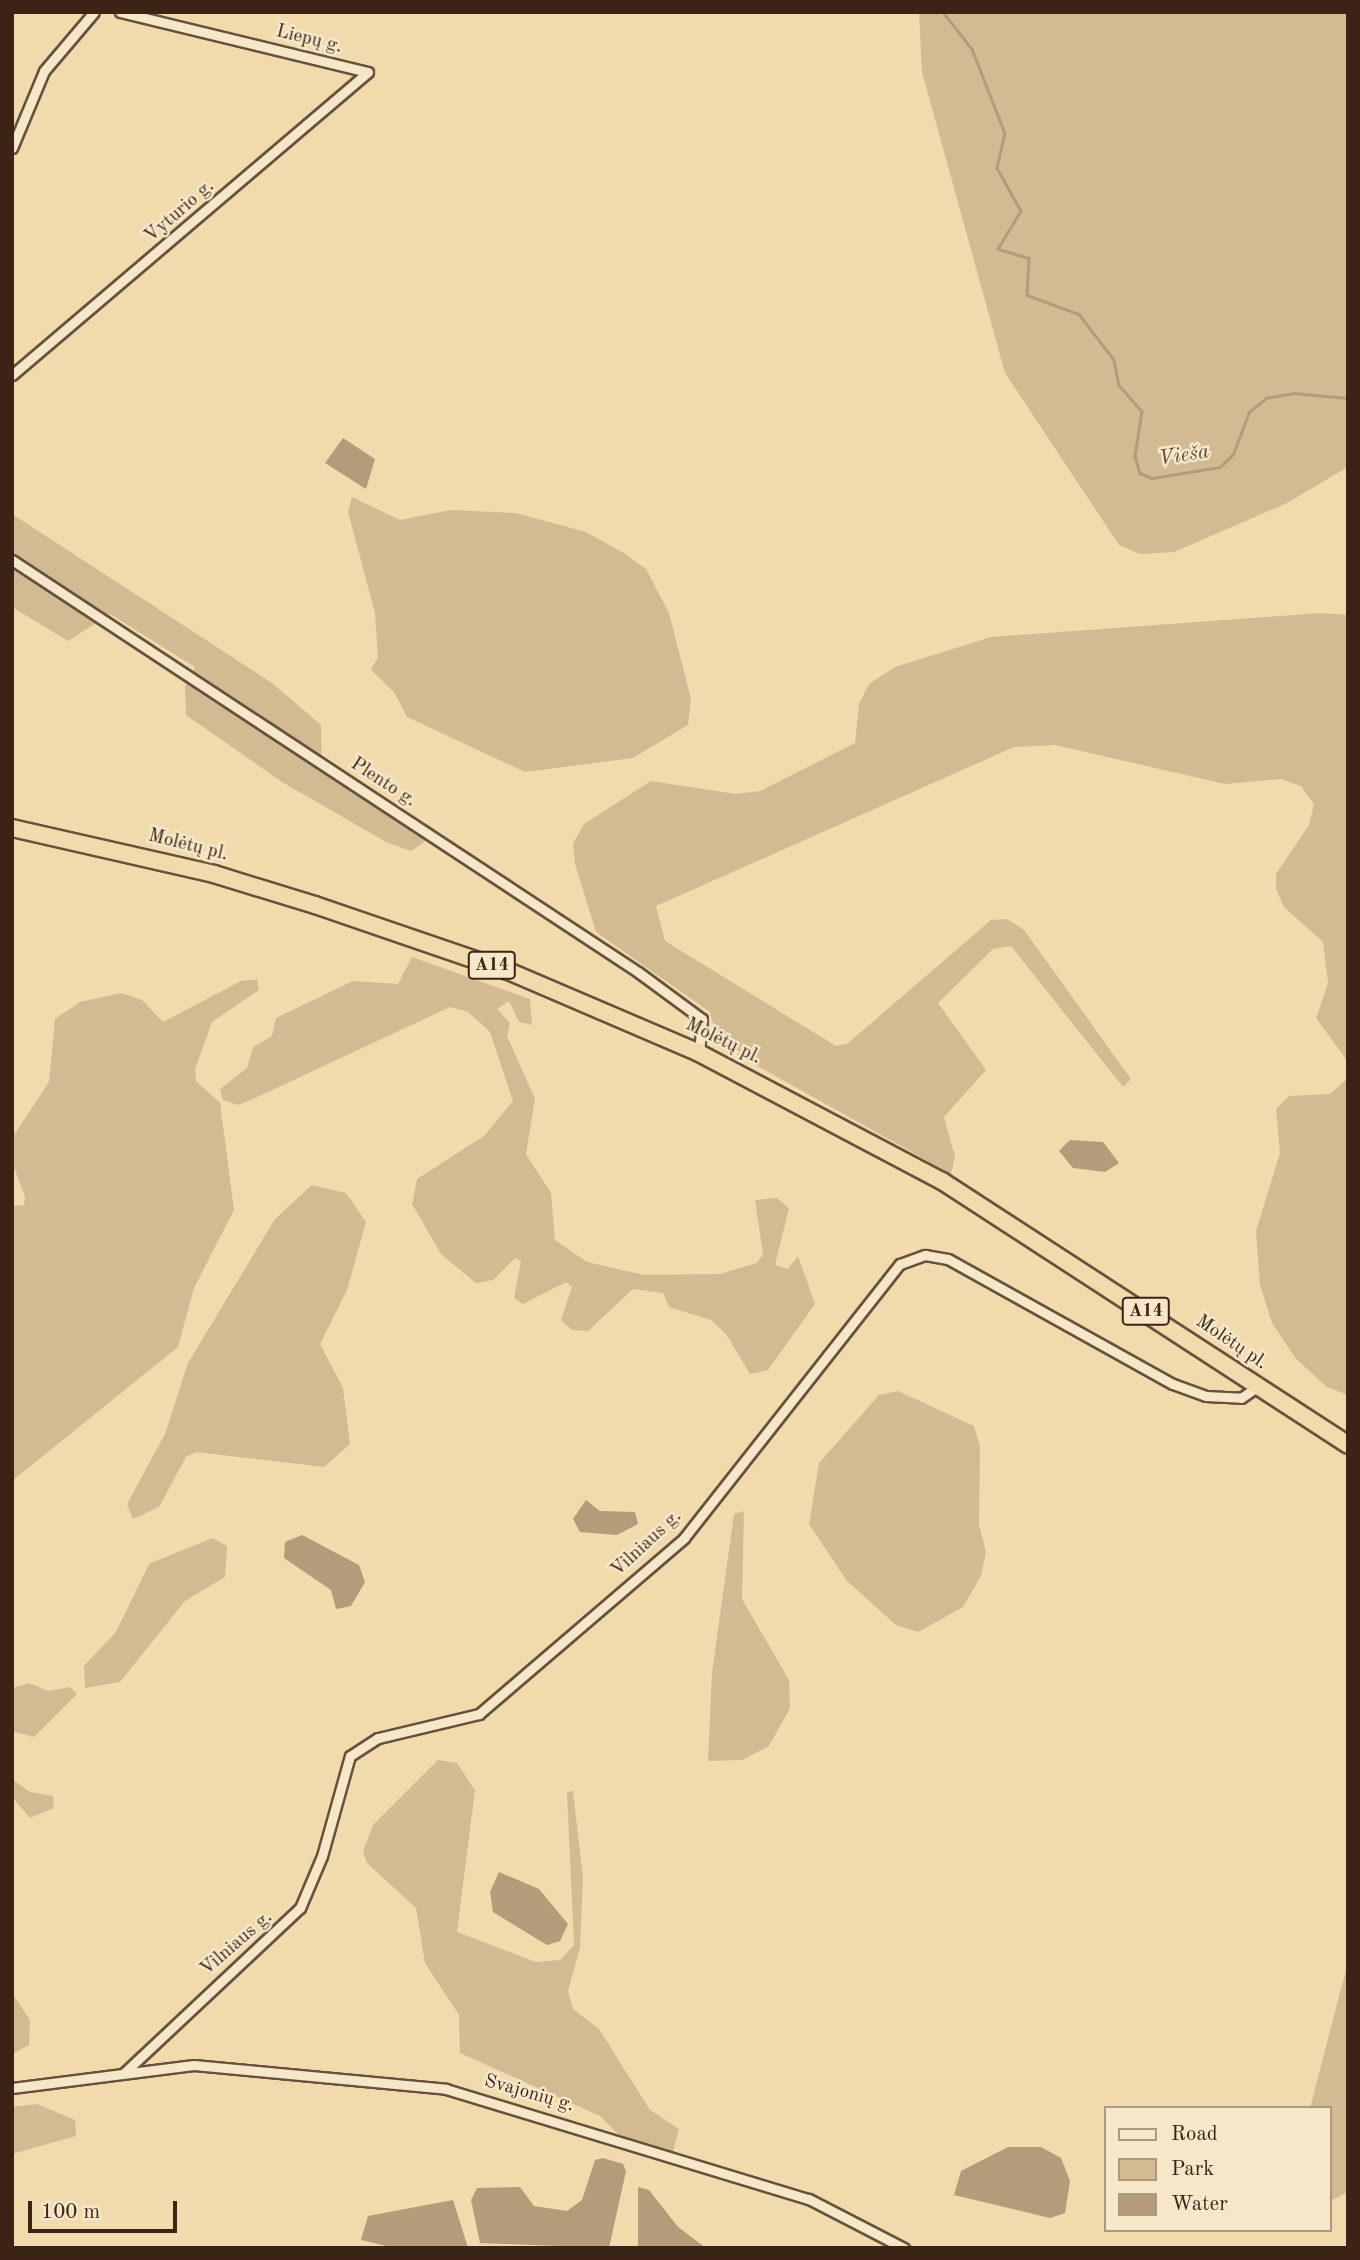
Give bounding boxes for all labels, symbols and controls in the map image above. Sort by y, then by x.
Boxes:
street label: Liepų g. [274,21,344,59]
street label: Vyturio g. [141,176,219,248]
water label: Vieša [1157,440,1211,472]
street label: Plento g. [346,753,420,813]
street label: Molėtų pl. [146,825,230,867]
road number: A14 [468,950,516,980]
street label: Molėtų pl. [681,1014,765,1070]
road number: A14 [1122,1296,1170,1326]
street label: Molėtų pl. [1191,1311,1271,1375]
street label: Vilniaus g. [607,1506,687,1582]
street label: Vilniaus g. [196,1906,278,1982]
street label: Svajonių g. [481,2070,577,2118]
legend [1104,2106,1332,2232]
text: Road [1171,2124,1218,2145]
text: Park [1171,2159,1214,2180]
scale bar [32,2186,180,2230]
text: Water [1171,2194,1228,2215]
text: 100 m [41,2202,100,2223]

